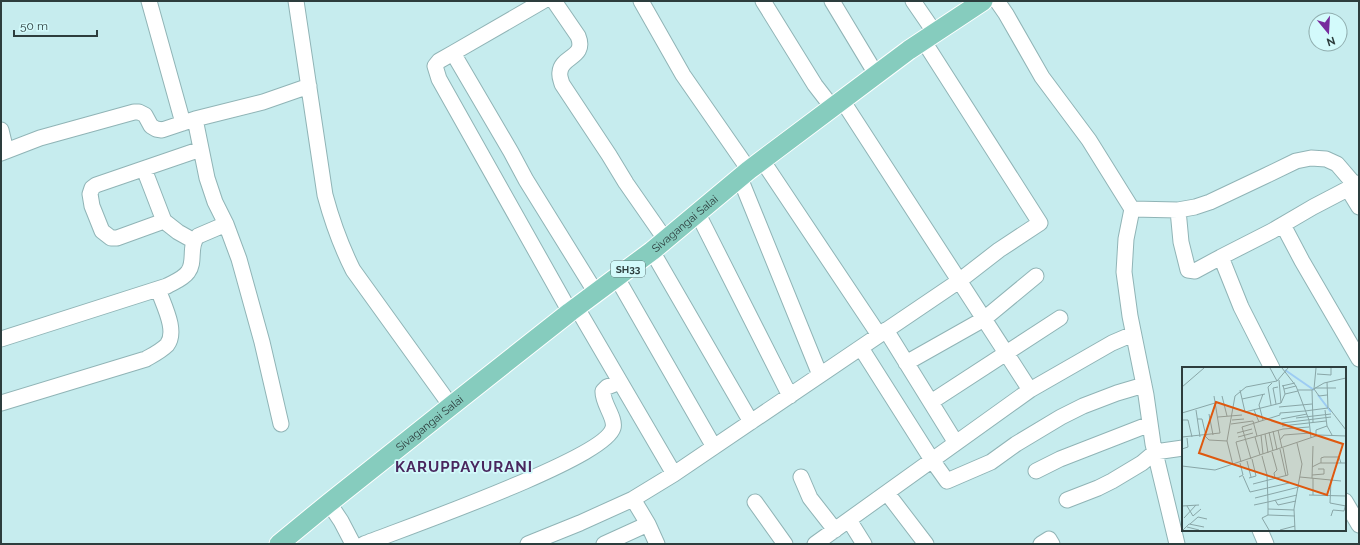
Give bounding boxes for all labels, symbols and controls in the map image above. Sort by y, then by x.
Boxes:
scale bar [14,12,97,38]
north arrow [1308,12,1348,52]
text: 50 m [20,19,48,33]
text: N [1325,34,1337,49]
street label: Sivagangai Salai [649,192,720,255]
road number: SH33 [611,261,645,277]
inset map [1182,367,1346,531]
street label: Sivagangai Salai [393,392,466,454]
district label: KARUPPAYURANI [395,458,533,476]

